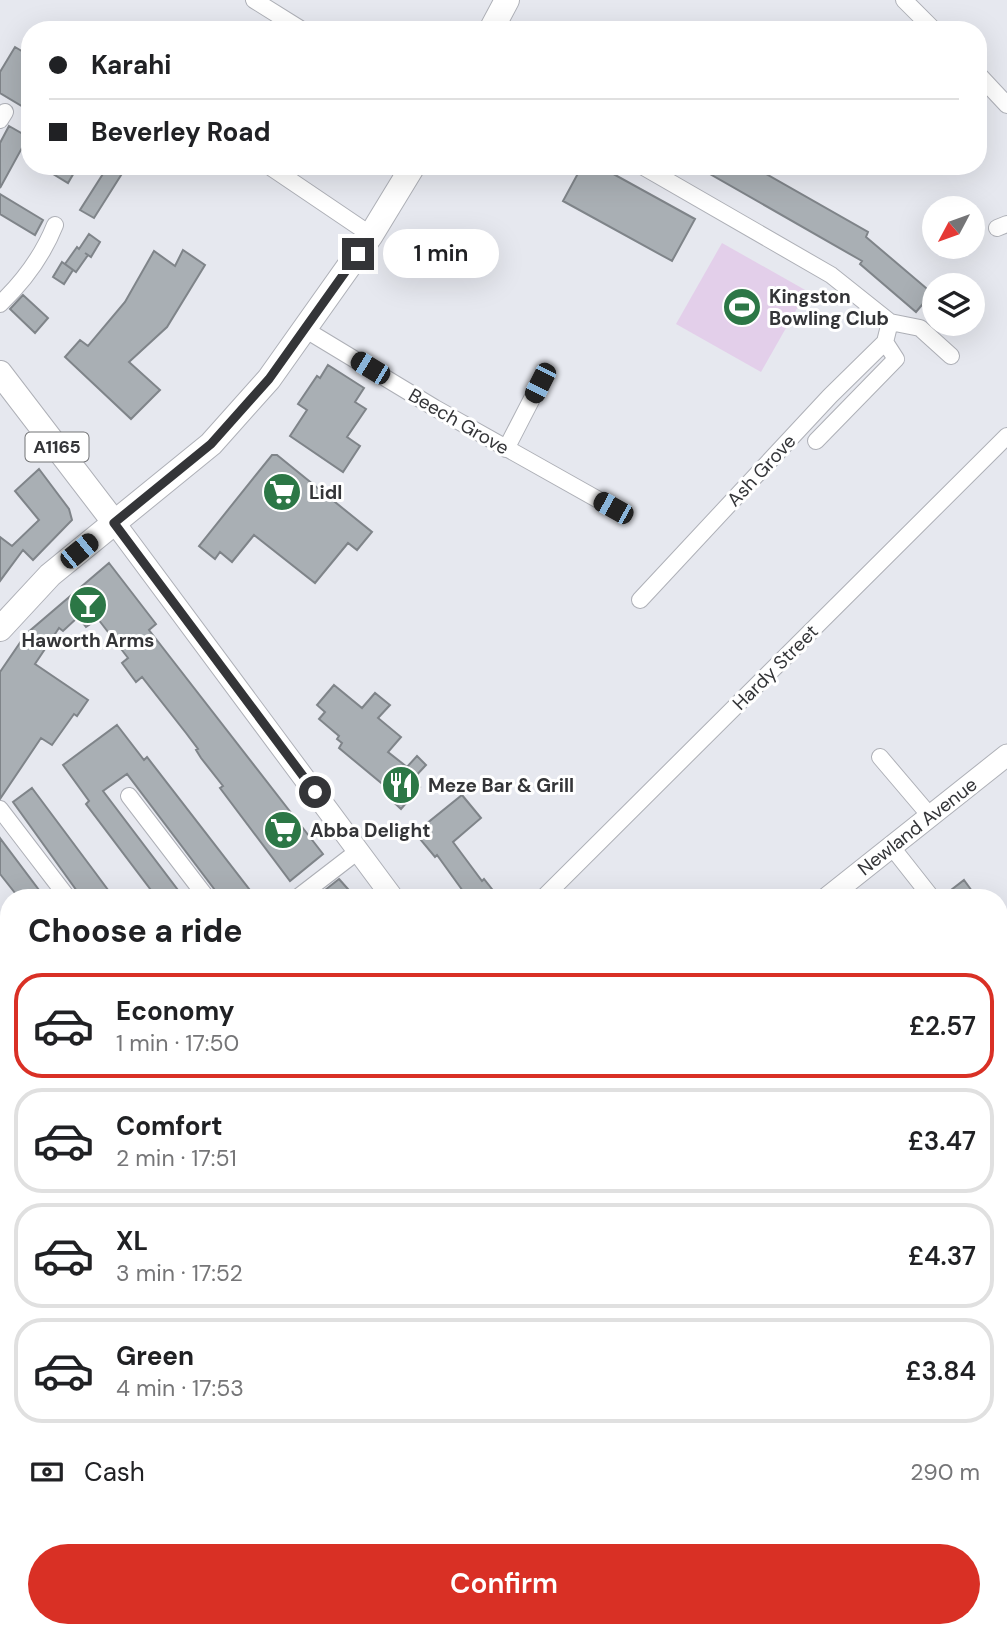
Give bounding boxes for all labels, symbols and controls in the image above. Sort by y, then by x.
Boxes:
text: Karahi [91,48,171,82]
text: Beverley Road [91,115,271,149]
north arrow [922,196,985,259]
map controls [922,196,985,336]
callout: 1 min [382,230,498,278]
route end [342,238,374,270]
text: 1 min [414,238,468,268]
button: layers [922,273,985,336]
place label: Kingston Bowling Club [769,284,889,331]
sports icon: Kingston Bowling Club [721,286,763,328]
car [347,348,394,388]
car [522,360,559,406]
street label: Beech Grove [404,383,514,460]
street label: Ash Grove [721,429,801,512]
road number: A1165 [25,432,88,462]
supermarket icon: Lidl [261,471,303,513]
place label: Lidl [309,480,342,505]
car [590,489,637,527]
car [57,530,102,572]
bar icon: Haworth Arms [67,584,109,626]
street label: Hardy Street [727,619,824,716]
place label: Haworth Arms [22,628,154,653]
restaurant icon: Meze Bar & Grill [380,764,422,806]
street label: Newland Avenue [852,772,982,881]
place label: Meze Bar & Grill [428,773,574,798]
route start [299,776,331,808]
supermarket icon: Abba Delight [262,809,304,851]
place label: Abba Delight [310,818,430,843]
text: Choose a ride [28,910,243,952]
icon: car [32,994,95,1057]
text: Economy [116,994,234,1028]
text: £2.57 [909,1009,976,1043]
text: 1 min · 17:50 [116,1028,239,1058]
icon: car [32,1109,95,1172]
text: Comfort [116,1109,222,1143]
text: £3.47 [908,1124,976,1158]
text: 2 min · 17:51 [116,1143,237,1173]
icon: car [32,1224,95,1287]
text: XL [116,1224,148,1258]
text: £4.37 [908,1239,976,1273]
text: 3 min · 17:52 [116,1258,243,1288]
icon: car [32,1339,95,1402]
text: Green [116,1339,194,1373]
text: £3.84 [905,1354,976,1388]
text: 4 min · 17:53 [116,1373,244,1403]
icon: cash [28,1453,66,1491]
text: Cash [84,1455,145,1489]
text: 290 m [910,1457,980,1487]
button: Confirm [28,1544,980,1624]

